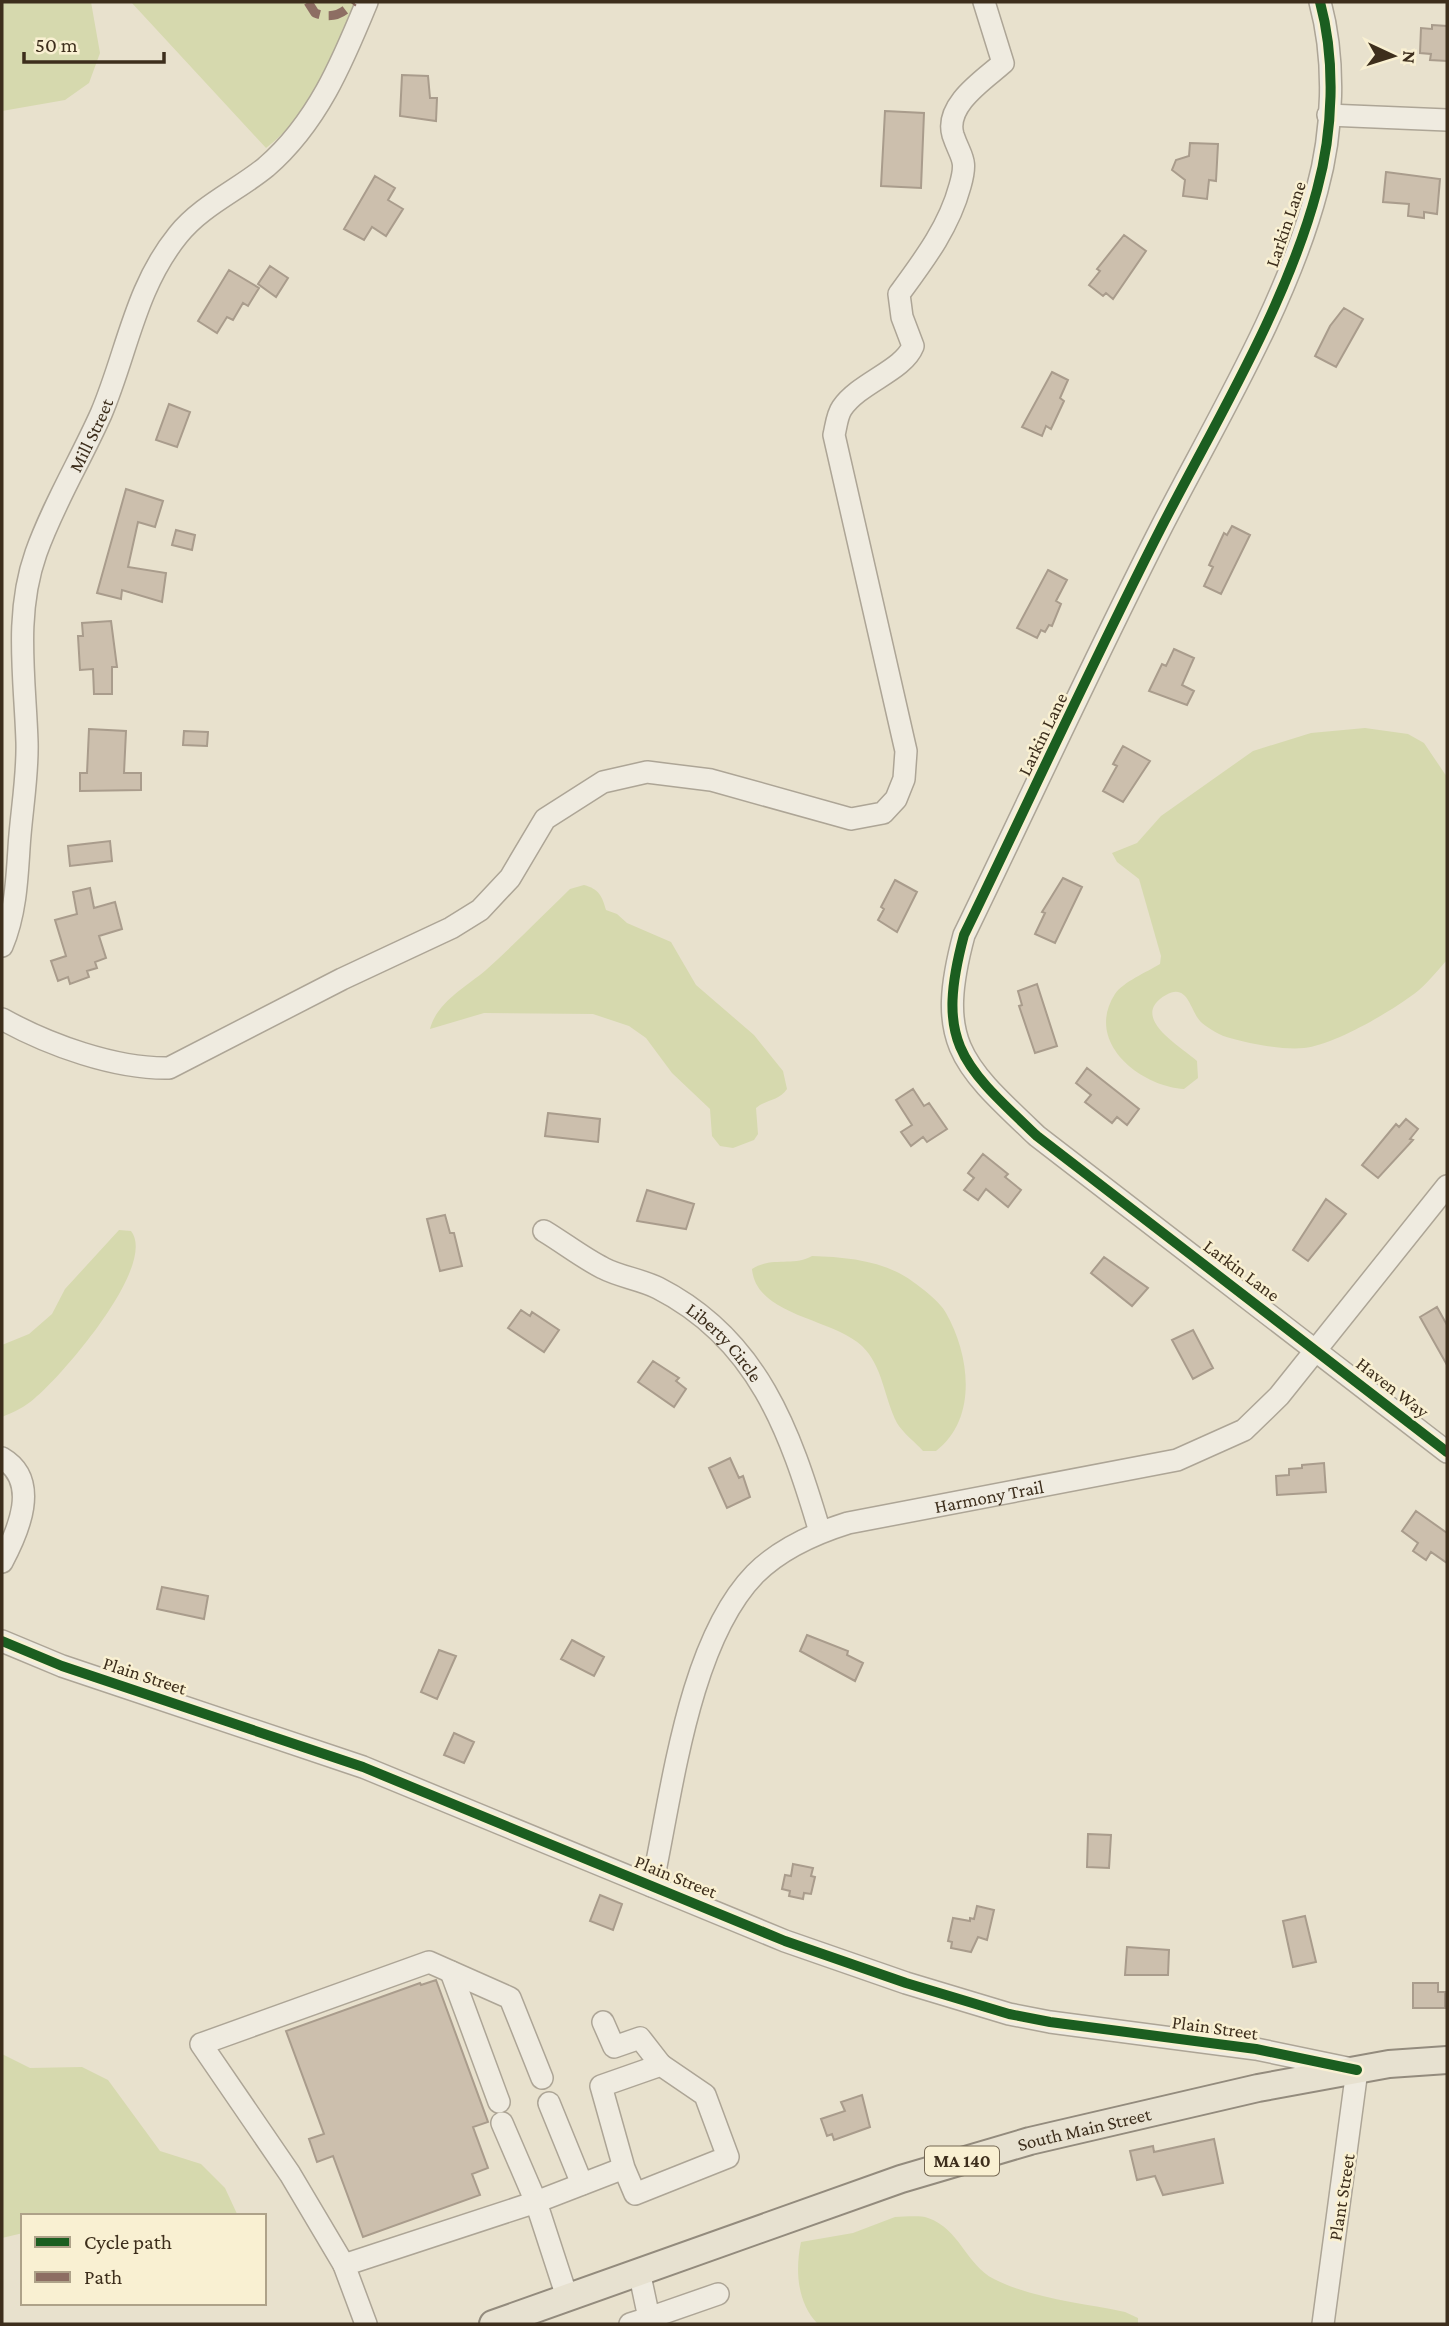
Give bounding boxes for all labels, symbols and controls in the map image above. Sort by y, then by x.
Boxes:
scale bar [24,21,164,65]
north arrow [1358,21,1428,91]
text: 50 m [35,33,78,57]
text: N [1399,50,1420,64]
street label: Larkin Lane [1261,178,1310,270]
street label: Mill Street [64,395,118,475]
street label: Larkin Lane [1013,689,1072,779]
street label: Larkin Lane [1200,1235,1284,1306]
street label: Liberty Circle [682,1298,767,1386]
street label: Haven Way [1352,1353,1433,1422]
street label: Harmony Trail [933,1476,1045,1517]
street label: Plain Street [100,1652,190,1699]
street label: Plain Street [632,1851,721,1903]
street label: Plain Street [1171,2011,1260,2044]
street label: South Main Street [1015,2103,1154,2155]
road number: MA 140 [925,2146,999,2176]
street label: Plant Street [1324,2151,1359,2242]
legend [21,2214,266,2305]
text: Cycle path [84,2230,172,2254]
text: Path [84,2265,122,2289]

